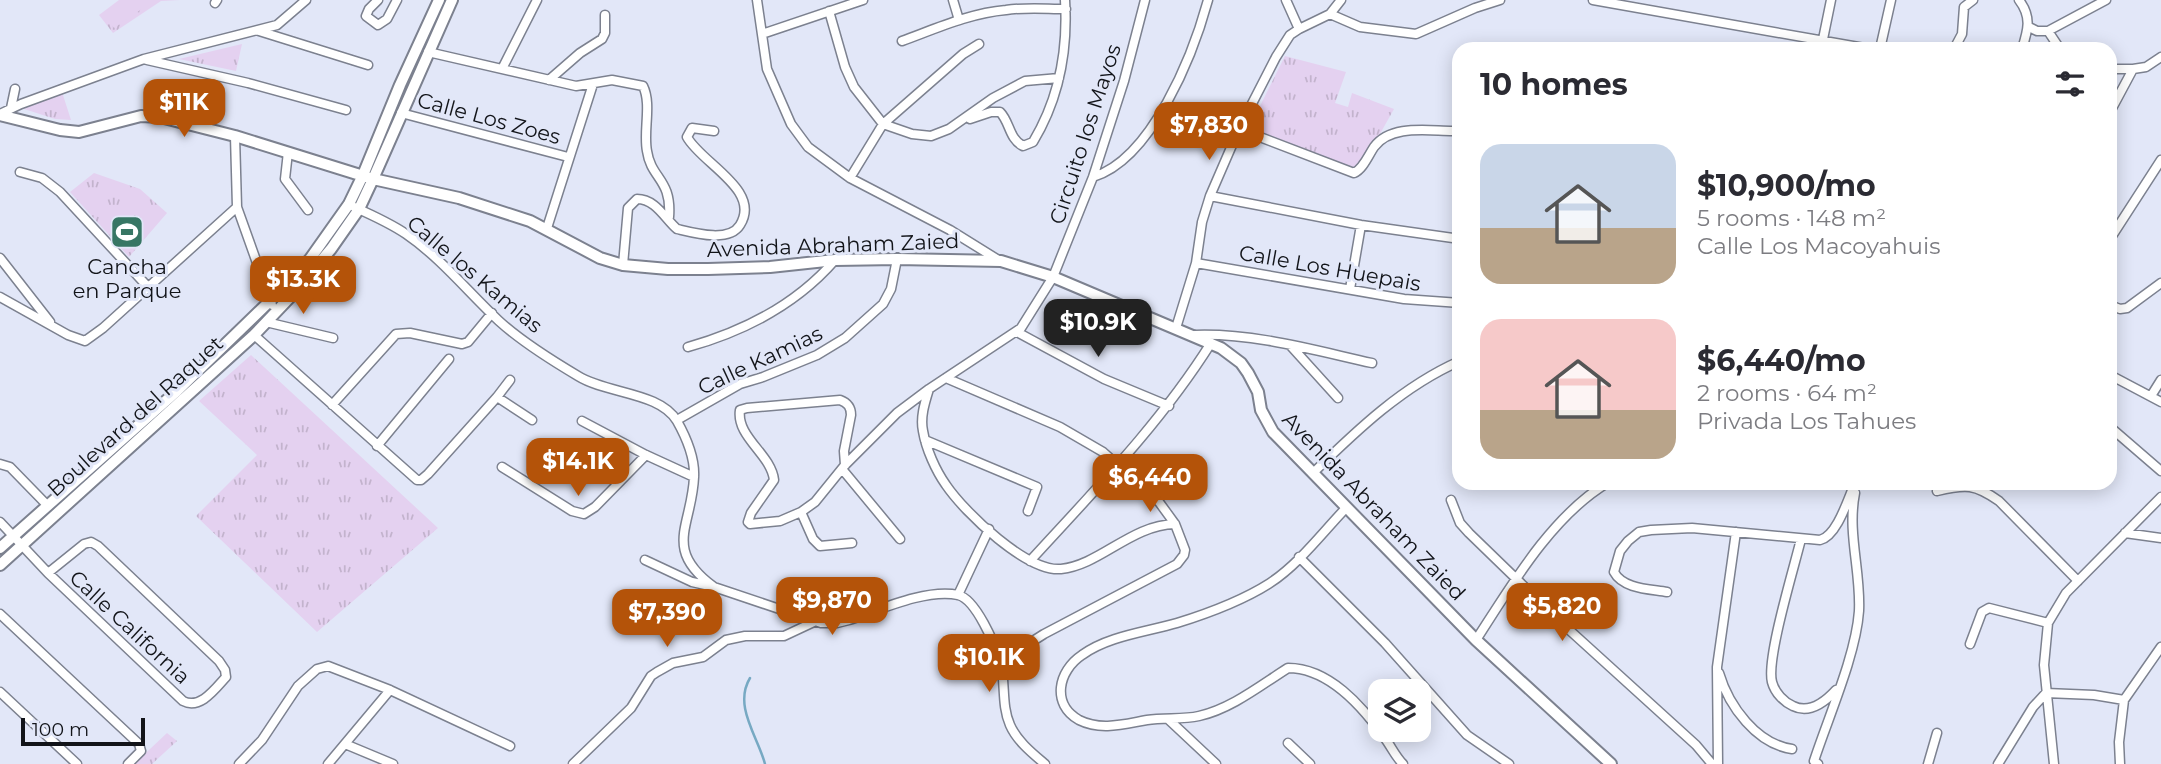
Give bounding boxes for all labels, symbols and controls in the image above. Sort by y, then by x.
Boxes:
street label: Circuito los Mayos [1044,41,1126,227]
icon: filters [2051,65,2089,103]
text: 10 homes [1480,66,1628,103]
pin: $11K [143,80,225,139]
street label: Calle Los Zoes [415,87,563,149]
text: $11K [159,88,209,116]
pin: $7,830 [1152,102,1266,162]
text: $7,830 [1170,111,1248,139]
text: $10,900/mo [1697,167,1876,204]
icon: home [1536,172,1620,256]
text: 5 rooms · 148 m² [1697,204,1886,232]
street label: Calle los Kamias [402,210,548,338]
sports icon: Cancha en Parque [108,213,146,251]
street label: Avenida Abraham Zaied [706,228,960,262]
text: Calle Los Macoyahuis [1697,232,1940,260]
street label: Calle Los Huepais [1237,240,1423,296]
place label: Cancha en Parque [73,254,181,303]
pin: $13.3K [246,256,360,316]
text: $13.3K [266,265,340,293]
pin: $10.9K [1041,300,1155,359]
text: $10.9K [1060,308,1136,336]
street label: Calle Kamias [694,320,826,400]
street label: Boulevard del Raquet [42,331,228,501]
text: $6,440/mo [1697,342,1866,379]
icon: home [1536,347,1620,431]
text: 2 rooms · 64 m² [1697,379,1877,407]
street label: Avenida Abraham Zaied [1277,407,1471,605]
text: Privada Los Tahues [1697,407,1916,435]
pin: $14.1K [521,438,635,498]
text: $14.1K [542,447,614,475]
pin: $6,440 [1093,454,1207,514]
text: $6,440 [1109,463,1191,491]
street label: Calle California [65,565,195,689]
pin: $9,870 [775,578,889,637]
pin: $5,820 [1505,584,1619,643]
text: $9,870 [792,586,872,614]
pin: $7,390 [610,590,724,649]
text: $5,820 [1523,592,1601,620]
text: $7,390 [628,598,706,626]
pin: $10.1K [932,634,1046,694]
text: $10.1K [954,643,1024,671]
map controls [1368,679,1431,742]
button: layers [1368,679,1431,742]
scale bar [21,715,145,747]
text: 100 m [32,718,89,741]

